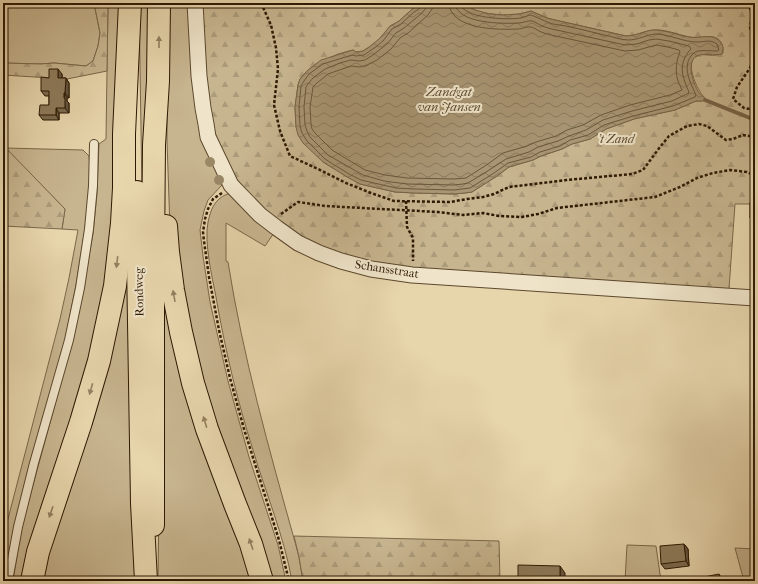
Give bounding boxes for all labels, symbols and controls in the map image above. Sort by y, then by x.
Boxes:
one-way arrow [155,36,162,48]
water label: Zandgat van Jansen [417,84,481,114]
park label: 't Zand [598,132,636,146]
one-way arrow [114,256,121,268]
street label: Schansstraat [354,257,421,281]
street label: Rondweg [132,267,146,317]
one-way arrow [171,290,177,302]
one-way arrow [88,383,94,395]
one-way arrow [202,416,208,428]
one-way arrow [48,507,54,519]
one-way arrow [248,537,254,549]

